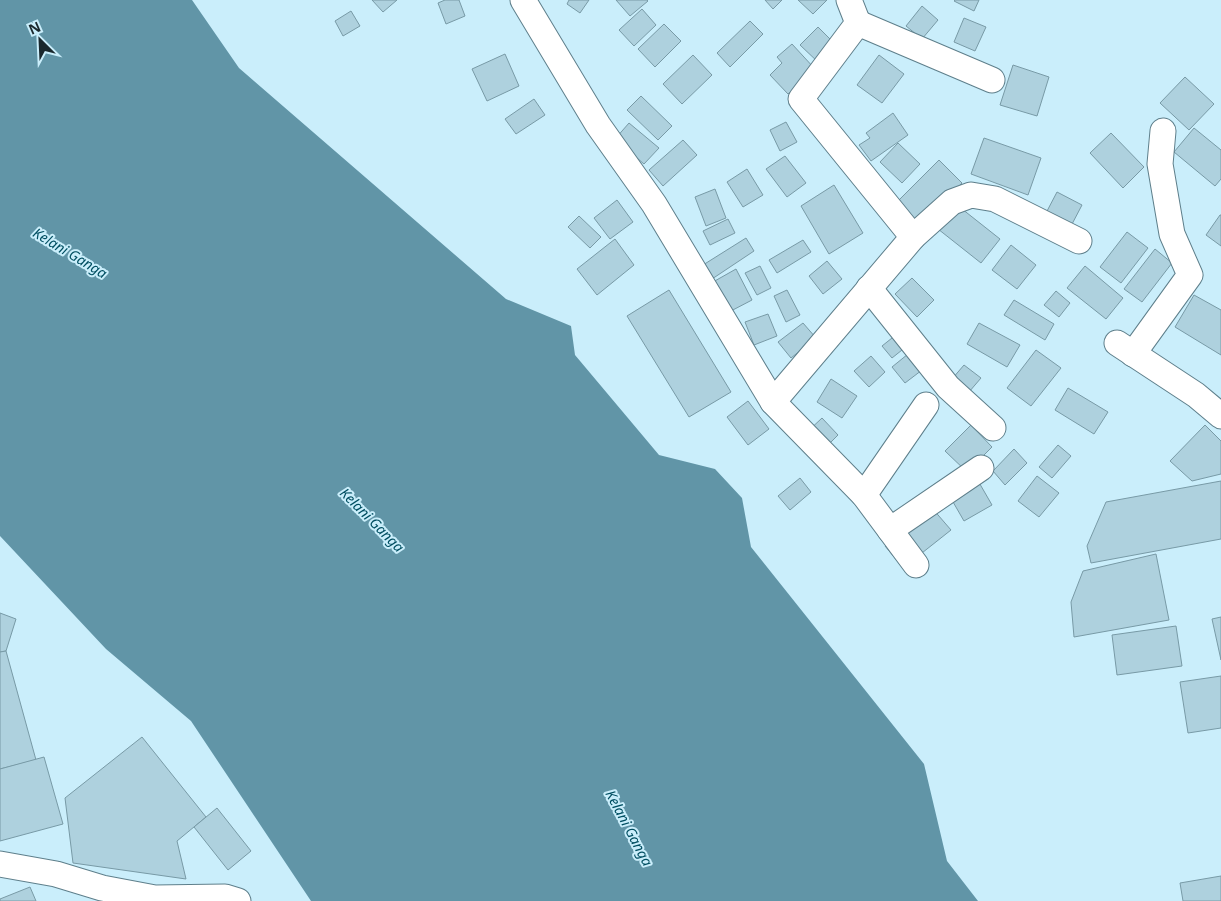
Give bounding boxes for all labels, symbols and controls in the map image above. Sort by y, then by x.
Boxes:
north arrow [15,15,65,65]
text: N [25,17,44,39]
water label: Kelani Ganga [30,223,111,282]
water label: Kelani Ganga [336,483,409,556]
water label: Kelani Ganga [601,786,657,869]

